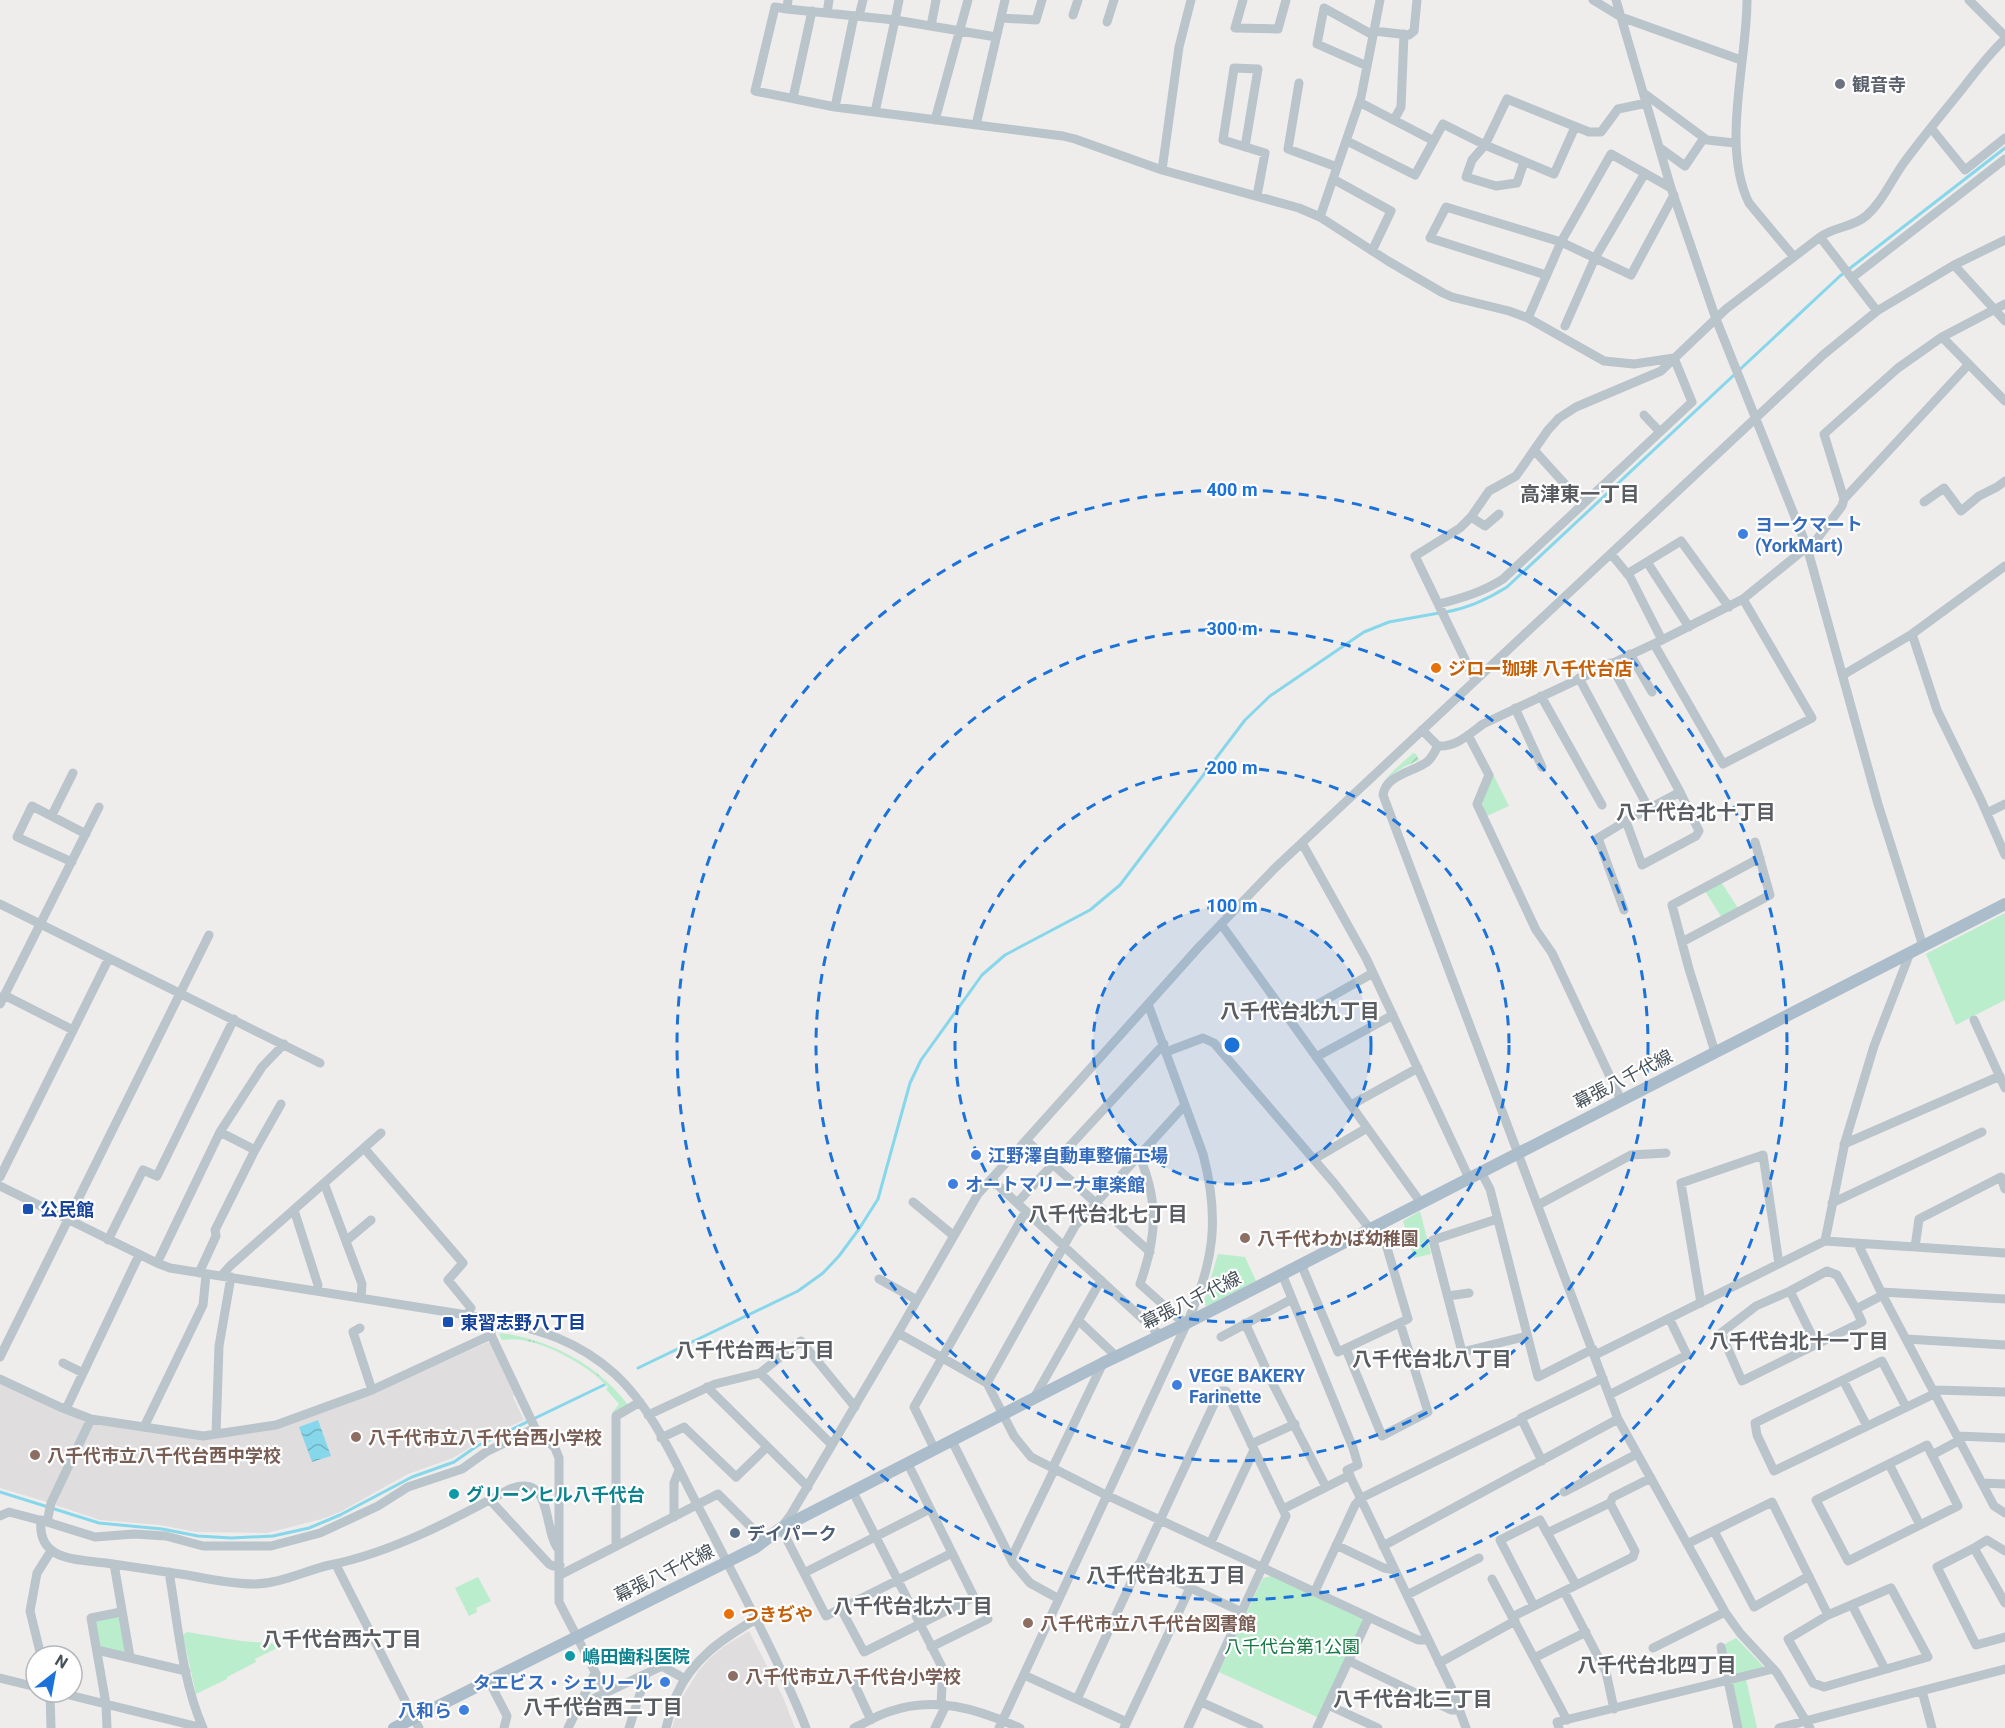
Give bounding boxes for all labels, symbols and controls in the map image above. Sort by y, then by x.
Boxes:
place label: 観音寺 [1852,74,1906,95]
marker: 観音寺 [1833,77,1847,91]
text: 400 m [1206,479,1258,500]
district label: 高津東一丁目 [1520,482,1640,506]
place label: ヨークマート (YorkMart) [1755,514,1863,557]
marker: ヨークマート (YorkMart) [1736,527,1750,541]
text: 300 m [1206,618,1258,639]
place label: ジロー珈琲 八千代台店 [1448,658,1632,679]
marker: ジロー珈琲 八千代台店 [1429,661,1443,675]
text: 200 m [1206,757,1258,778]
district label: 八千代台北十丁目 [1616,800,1776,824]
text: 100 m [1206,895,1258,916]
district label: 八千代台北九丁目 [1220,999,1380,1023]
centre of rings [1222,1035,1242,1055]
street label: 幕張八千代線 [1570,1045,1676,1113]
place label: 江野澤自動車整備工場 [988,1145,1168,1166]
marker: 江野澤自動車整備工場 [969,1148,983,1162]
place label: オートマリーナ車楽館 [965,1174,1145,1195]
marker: オートマリーナ車楽館 [946,1177,960,1191]
place label: 公民館 [40,1199,94,1220]
marker: 公民館 [21,1202,35,1216]
district label: 八千代台北七丁目 [1028,1202,1188,1226]
place label: 八千代わかば幼稚園 [1257,1228,1419,1249]
marker: 八千代わかば幼稚園 [1238,1231,1252,1245]
street label: 幕張八千代線 [1138,1267,1244,1333]
place label: 東習志野八丁目 [460,1312,586,1333]
marker: 東習志野八丁目 [441,1315,455,1329]
district label: 八千代台北十一丁目 [1709,1329,1889,1353]
district label: 八千代台西七丁目 [675,1338,835,1362]
district label: 八千代台北八丁目 [1352,1347,1512,1371]
place label: VEGE BAKERY Farinette [1189,1365,1306,1407]
marker: VEGE BAKERY Farinette [1170,1378,1184,1392]
place label: 八千代市立八千代台西小学校 [368,1427,602,1448]
marker: 八千代市立八千代台西小学校 [349,1430,363,1444]
place label: 八千代市立八千代台西中学校 [47,1445,281,1466]
marker: 八千代市立八千代台西中学校 [28,1448,42,1462]
place label: グリーンヒル八千代台 [466,1484,645,1505]
marker: グリーンヒル八千代台 [447,1487,461,1501]
place label: デイパーク [747,1523,837,1544]
marker: デイパーク [728,1526,742,1540]
street label: 幕張八千代線 [611,1540,717,1606]
district label: 八千代台北五丁目 [1086,1563,1246,1587]
district label: 八千代台北六丁目 [833,1594,993,1618]
place label: つきぢや [741,1604,813,1625]
marker: つきぢや [722,1607,736,1621]
place label: 八千代市立八千代台図書館 [1040,1613,1256,1634]
marker: 八千代市立八千代台図書館 [1021,1616,1035,1630]
district label: 八千代台西六丁目 [262,1627,422,1651]
park label: 八千代台第1公園 [1224,1636,1360,1657]
north arrow [24,1644,84,1704]
place label: 嶋田歯科医院 [582,1646,690,1667]
marker: 嶋田歯科医院 [563,1649,577,1663]
text: N [52,1651,71,1673]
district label: 八千代台北四丁目 [1577,1653,1737,1677]
place label: 八千代市立八千代台小学校 [745,1666,961,1687]
marker: 八千代市立八千代台小学校 [726,1669,740,1683]
place label: タエビス・シェリール [473,1672,653,1693]
marker: タエビス・シェリール [658,1675,672,1689]
district label: 八千代台北三丁目 [1333,1687,1493,1711]
district label: 八千代台西二丁目 [523,1695,683,1719]
place label: 八和ら [398,1700,452,1721]
marker: 八和ら [457,1703,471,1717]

